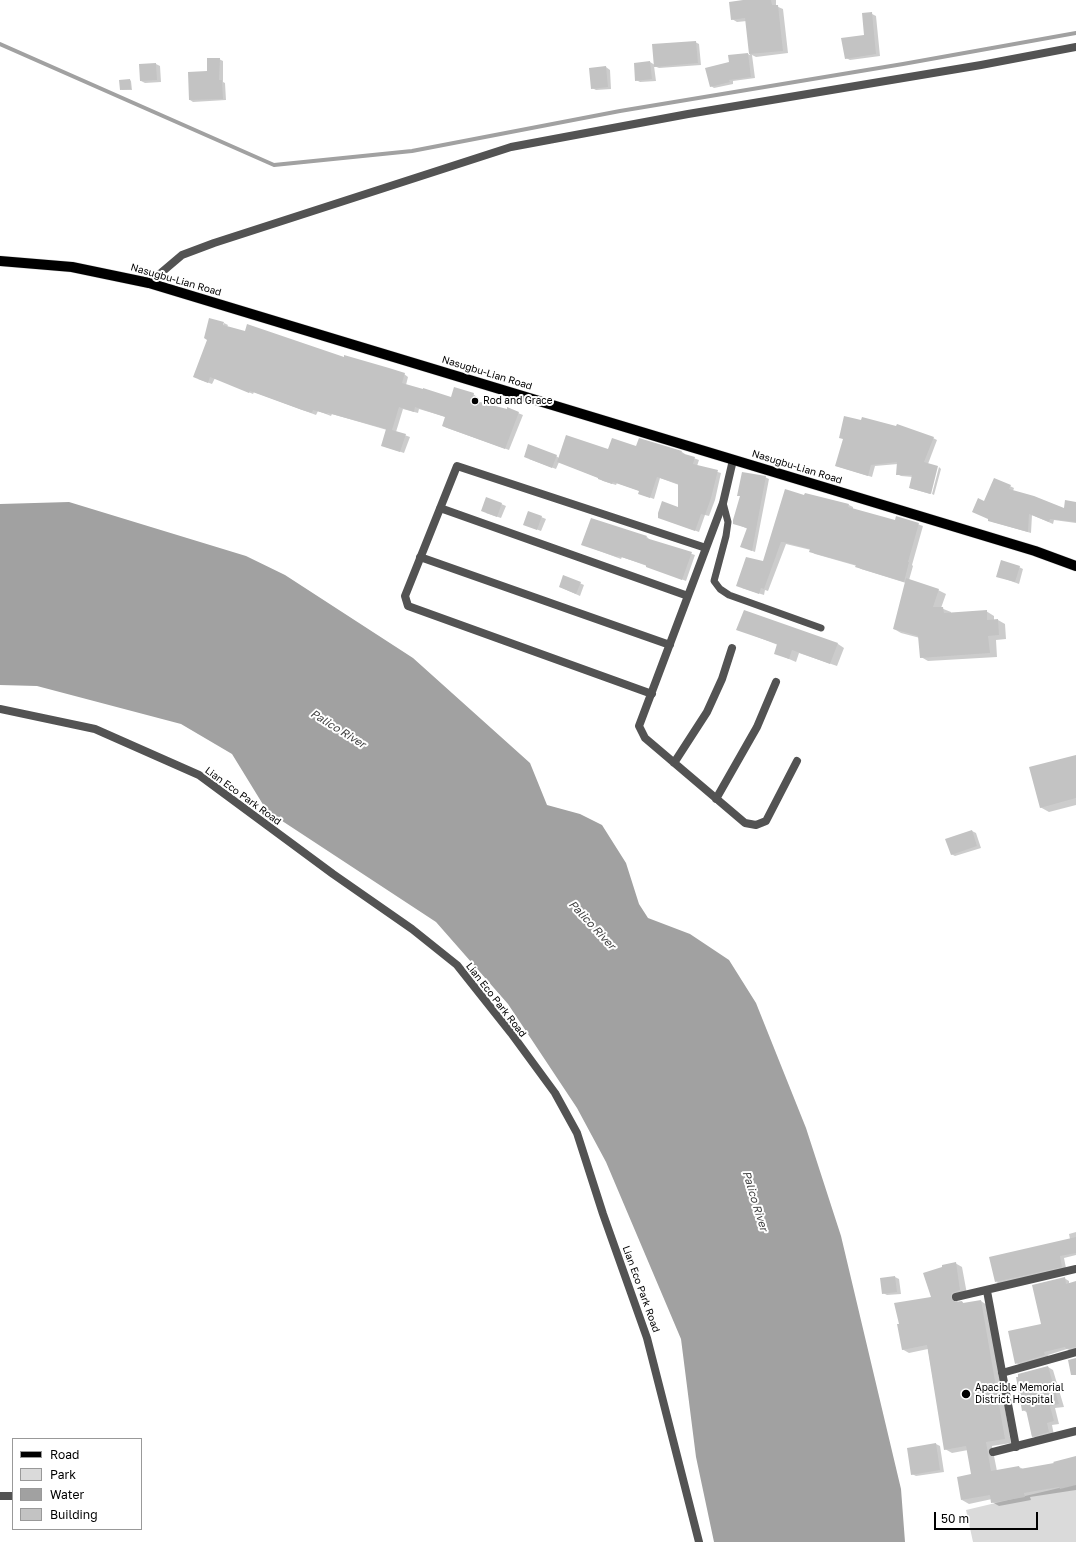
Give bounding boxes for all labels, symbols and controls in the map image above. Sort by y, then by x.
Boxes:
street label: Nasugbu-Lian Road [129,261,223,299]
street label: Nasugbu-Lian Road [440,354,534,392]
place label: Rod and Grace [483,395,553,407]
marker: Rod and Grace [470,396,480,406]
street label: Nasugbu-Lian Road [750,448,844,486]
water label: Palico River [308,707,368,751]
street label: Lian Eco Park Road [203,764,283,828]
water label: Palico River [566,898,618,952]
street label: Lian Eco Park Road [463,960,529,1040]
water label: Palico River [740,1169,770,1233]
street label: Lian Eco Park Road [620,1244,662,1334]
place label: Apacible Memorial District Hospital [975,1382,1064,1406]
marker: Apacible Memorial District Hospital [960,1388,972,1400]
legend [12,1438,142,1530]
text: Road [50,1447,79,1462]
text: Park [50,1467,76,1482]
text: Water [50,1487,84,1502]
scale bar [936,1504,1040,1530]
text: Building [50,1507,98,1522]
text: 50 m [941,1511,969,1526]

